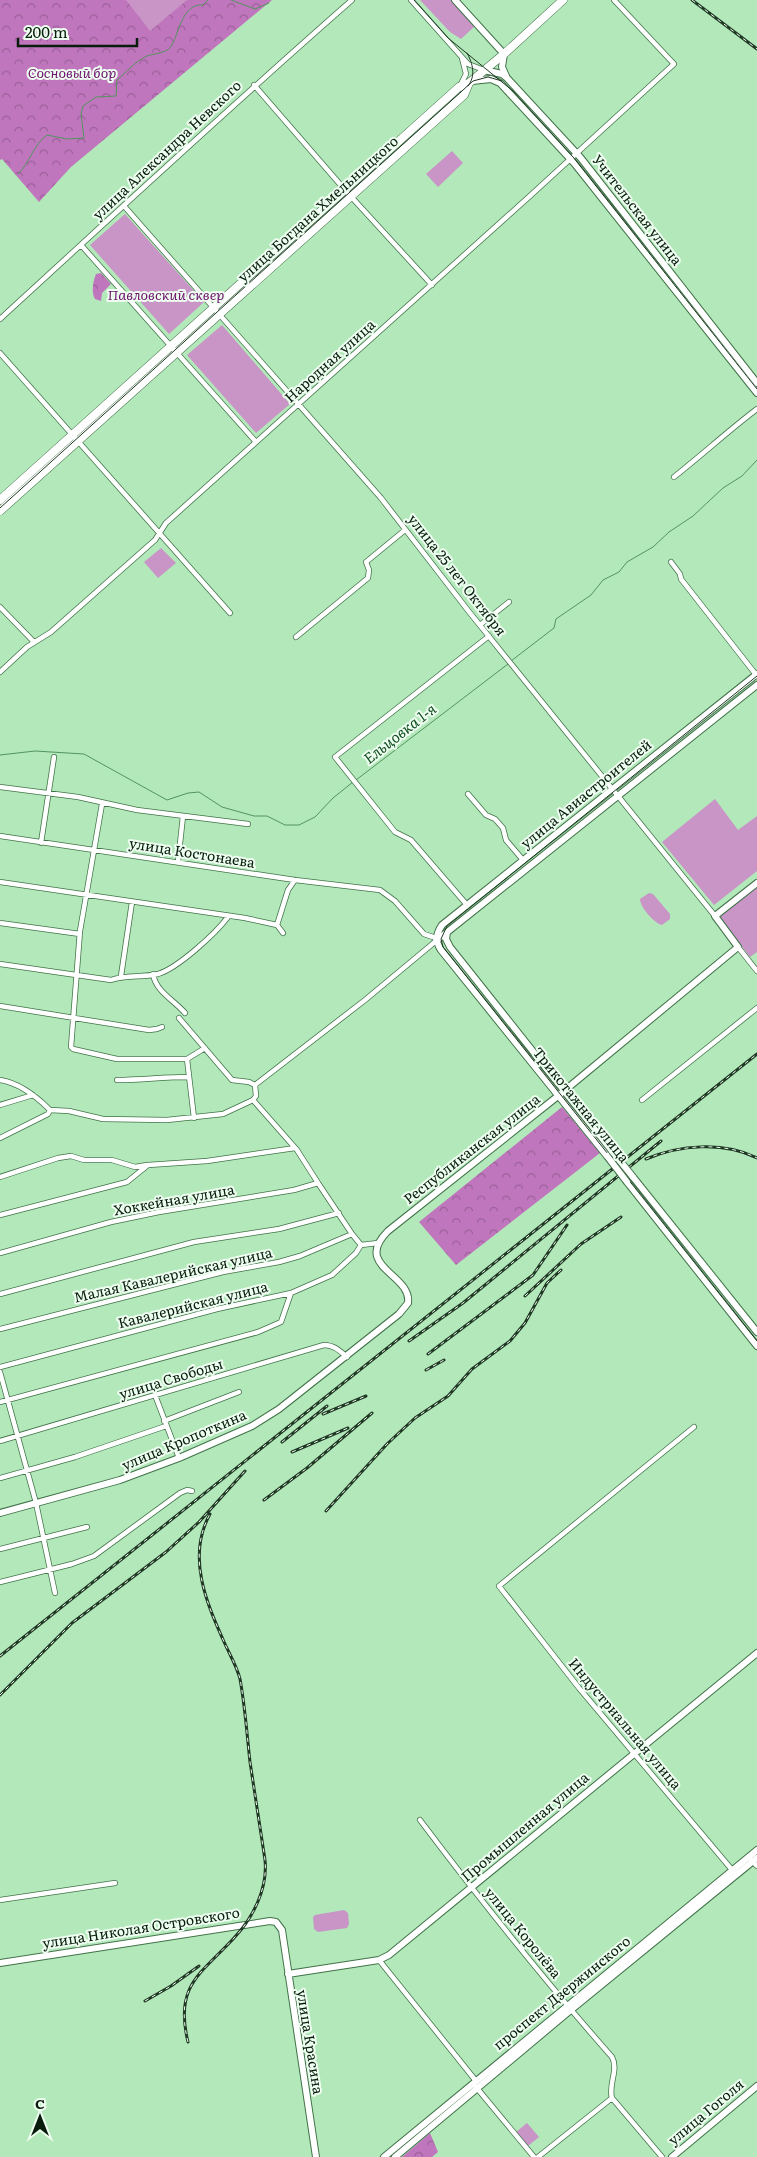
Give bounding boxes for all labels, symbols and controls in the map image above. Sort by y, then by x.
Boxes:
scale bar [18,15,136,47]
text: 200 m [25,20,68,43]
park label: Сосновый бор [28,62,116,82]
street label: улица Александра Невского [88,75,245,224]
street label: улица Богдана Хмельницкого [233,131,402,286]
street label: Учительская улица [588,150,688,269]
park label: Павловский сквер [108,284,224,304]
street label: Народная улица [280,314,379,406]
street label: улица 25 лет Октября [404,509,512,639]
water label: Ельцовка 1-я [358,697,441,769]
street label: улица Авиастроителей [516,734,655,852]
street label: улица Костонаева [128,832,257,872]
street label: Трикотажная улица [529,1042,635,1167]
street label: Республиканская улица [399,1088,544,1208]
street label: Хоккейная улица [112,1178,236,1219]
street label: Малая Кавалерийская улица [72,1244,274,1306]
street label: Кавалерийская улица [116,1278,270,1332]
street label: улица Свободы [116,1353,225,1403]
street label: улица Кропоткина [118,1404,249,1474]
street label: Индустриальная улица [565,1653,687,1794]
street label: Промышленная улица [456,1767,593,1886]
street label: улица Королёва [481,1883,567,1983]
street label: улица Николая Островского [41,1902,241,1953]
street label: проспект Дзержинского [488,1931,634,2054]
street label: улица Красина [293,1988,329,2096]
street label: улица Гоголя [663,2074,748,2149]
north arrow [15,2092,65,2142]
text: С [35,2093,45,2113]

